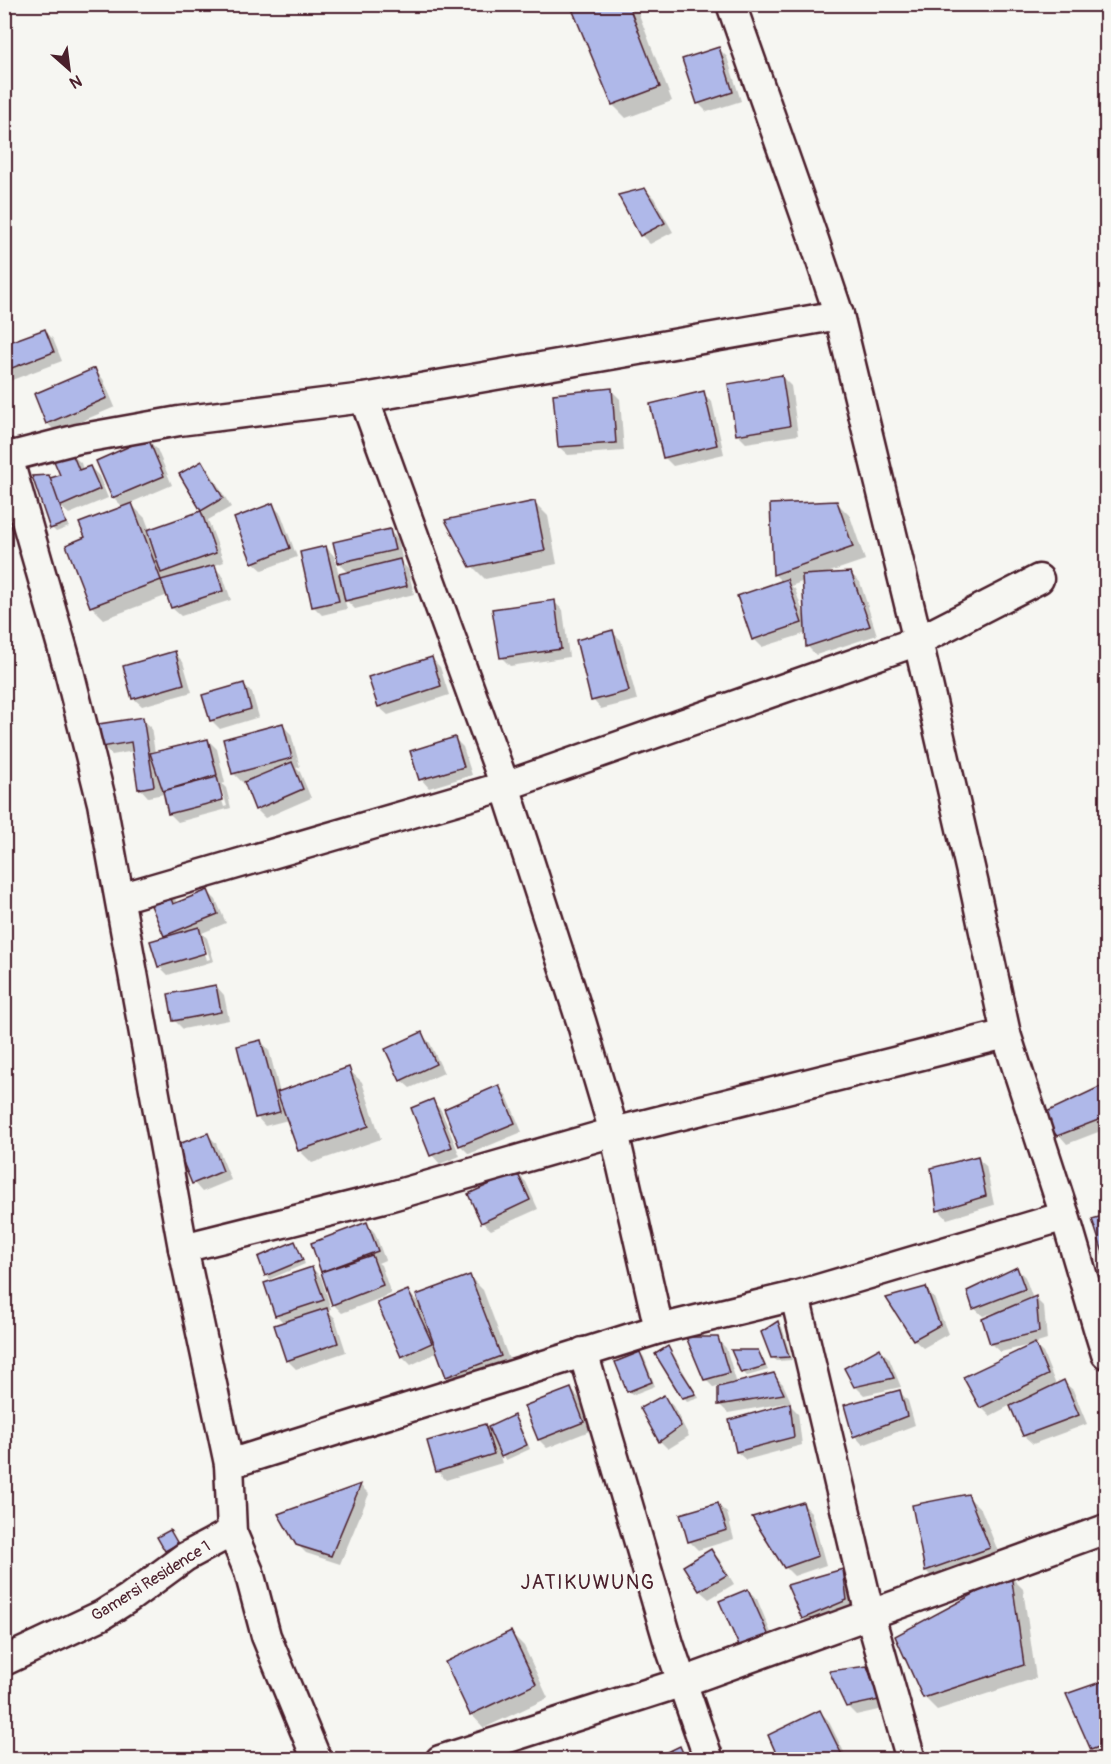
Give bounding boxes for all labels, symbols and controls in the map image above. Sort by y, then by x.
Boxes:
north arrow [39,39,99,99]
text: N [66,70,85,93]
street label: Gamersi Residence 1 [88,1536,214,1626]
district label: JATIKUWUNG [520,1570,656,1595]

